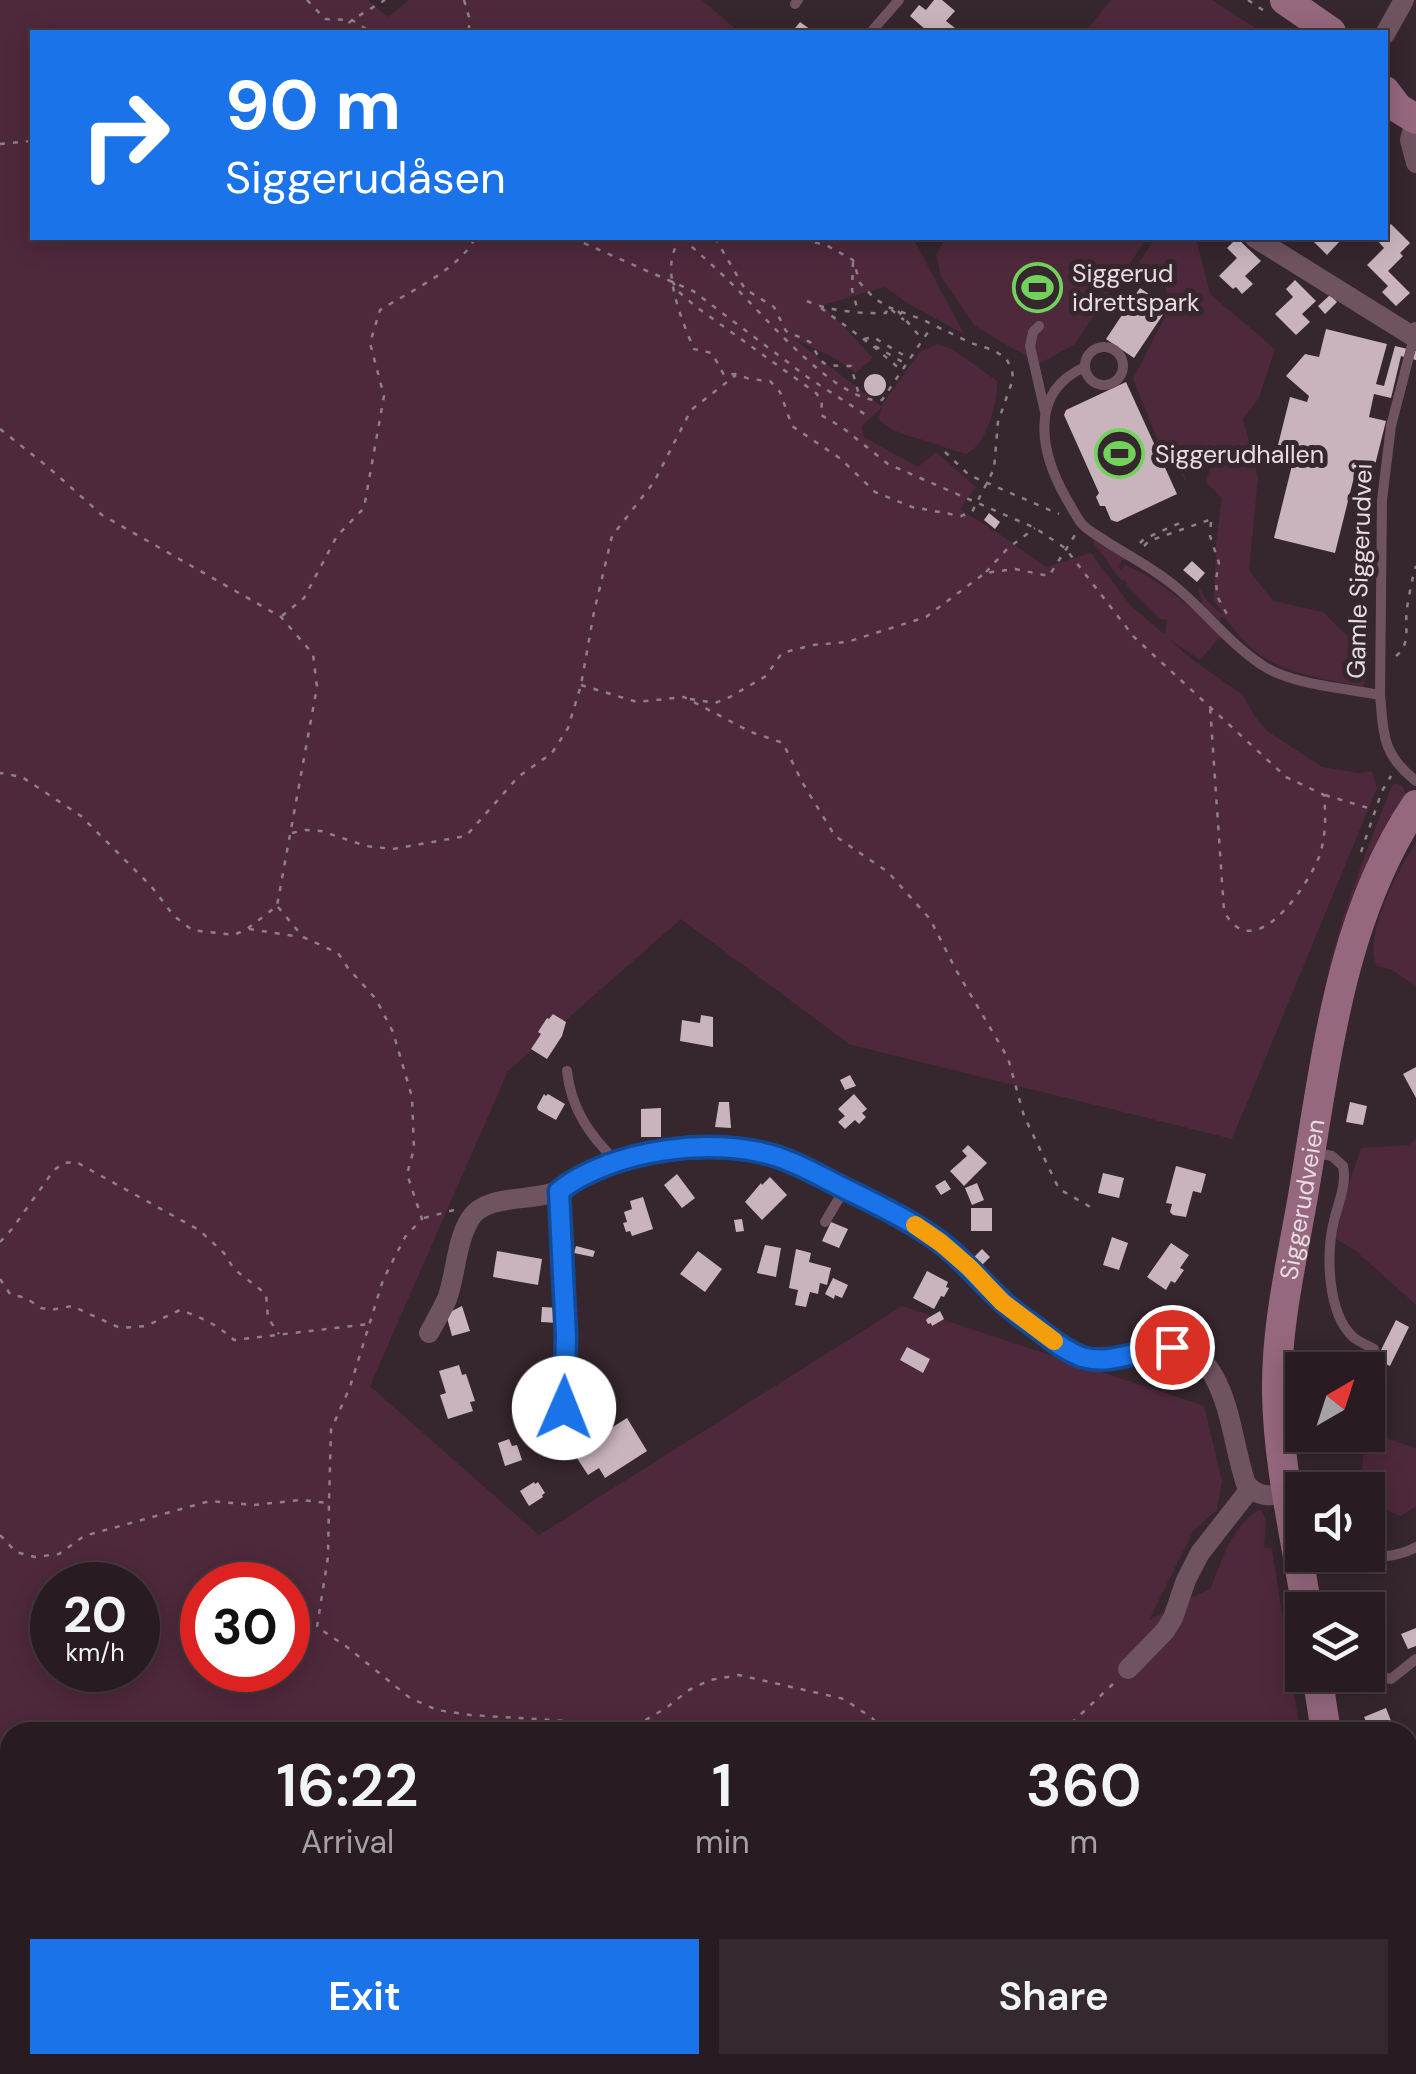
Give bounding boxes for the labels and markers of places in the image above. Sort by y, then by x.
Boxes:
place label: Siggerud idrettspark [1072,257,1200,319]
sports icon: Siggerud idrettspark [1011,261,1063,313]
sports icon: Siggerudhallen [1094,428,1146,480]
place label: Siggerudhallen [1155,438,1324,471]
pin [1130,1305,1215,1390]

